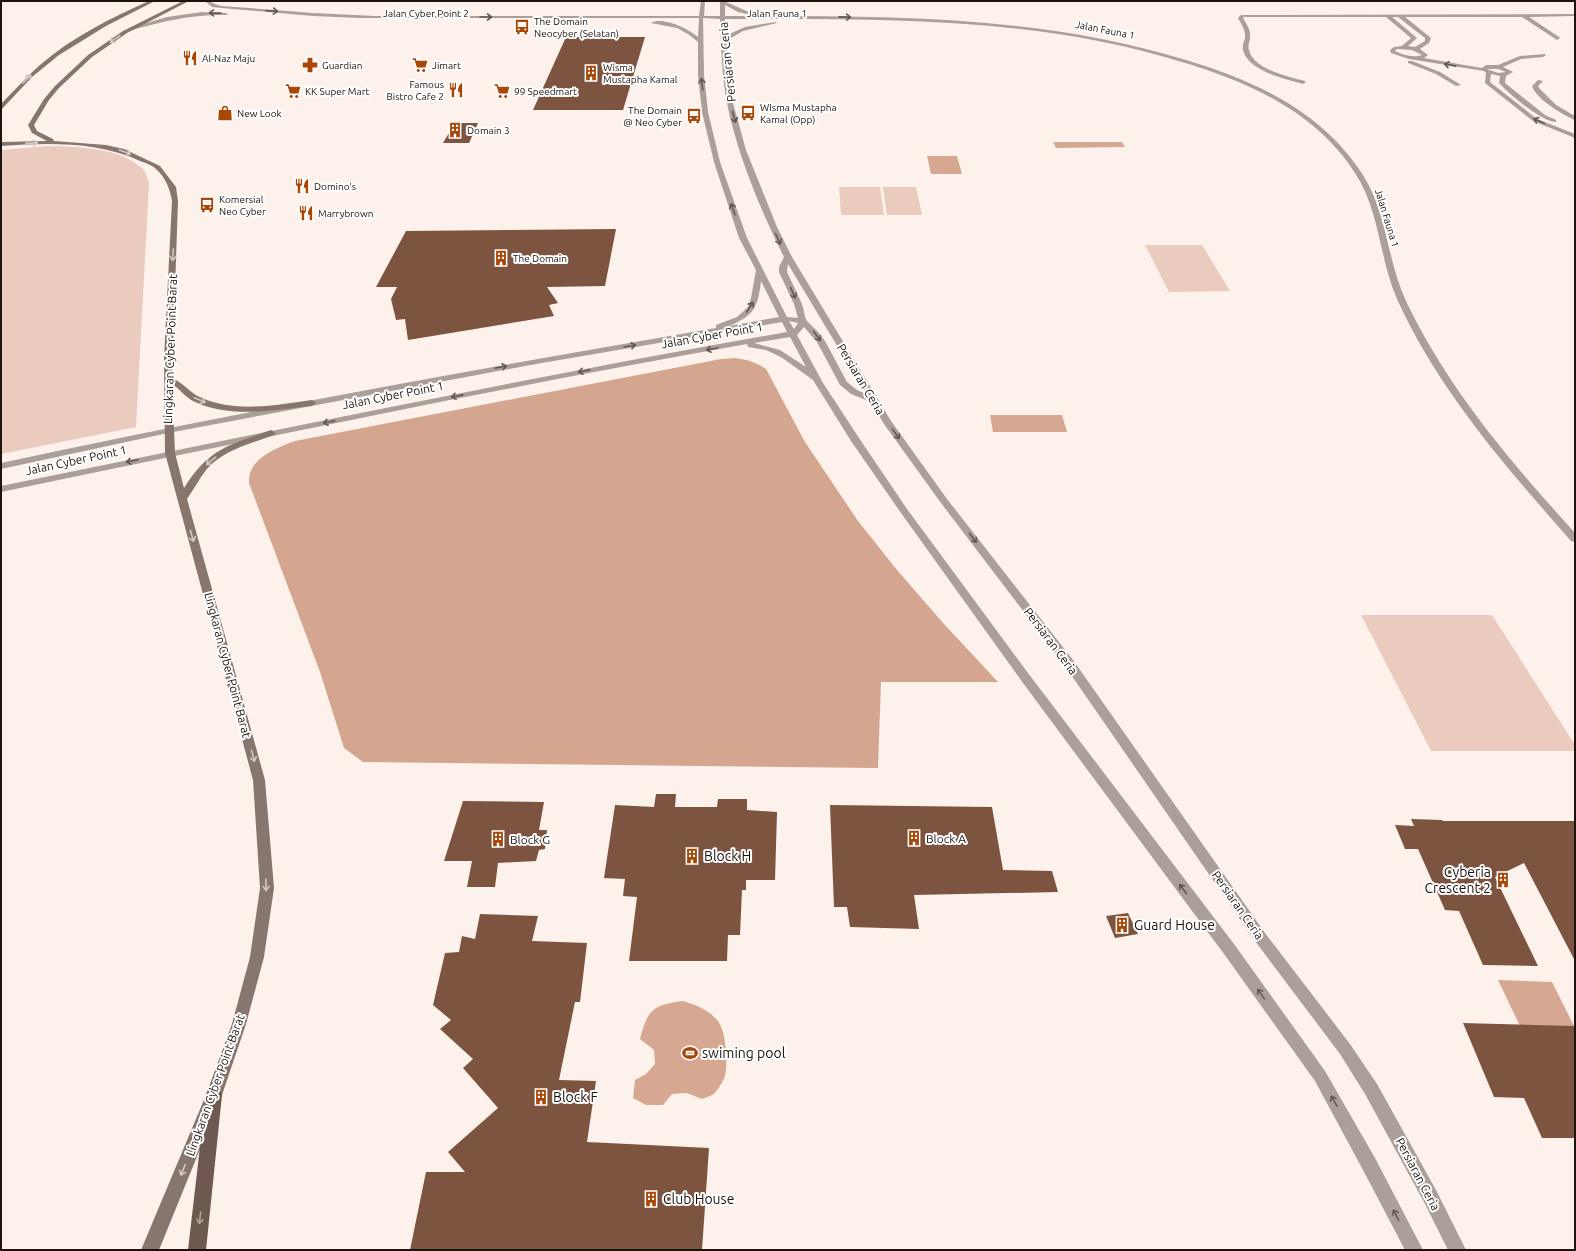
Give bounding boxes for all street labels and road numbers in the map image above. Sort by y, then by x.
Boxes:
street label: Jalan Cyber Point 2 [383,8,469,19]
street label: Jalan Fauna 1 [747,8,807,19]
street label: Jalan Fauna 1 [1074,19,1136,41]
street label: Persiaran Ceria [716,21,738,103]
street label: Jalan Fauna 1 [1373,188,1401,248]
street label: Lingkaran Cyber Point Barat [161,274,179,424]
street label: Jalan Cyber Point 1 [660,320,764,350]
street label: Persiaran Ceria [835,341,887,417]
street label: Jalan Cyber Point 1 [341,379,445,411]
street label: Jalan Cyber Point 1 [24,443,128,477]
street label: Lingkaran Cyber Point Barat [202,591,254,739]
street label: Persiaran Ceria [1022,605,1080,677]
street label: Persiaran Ceria [1210,868,1266,942]
street label: Lingkaran Cyber Point Barat [183,1012,247,1158]
street label: Persiaran Ceria [1393,1135,1443,1213]

